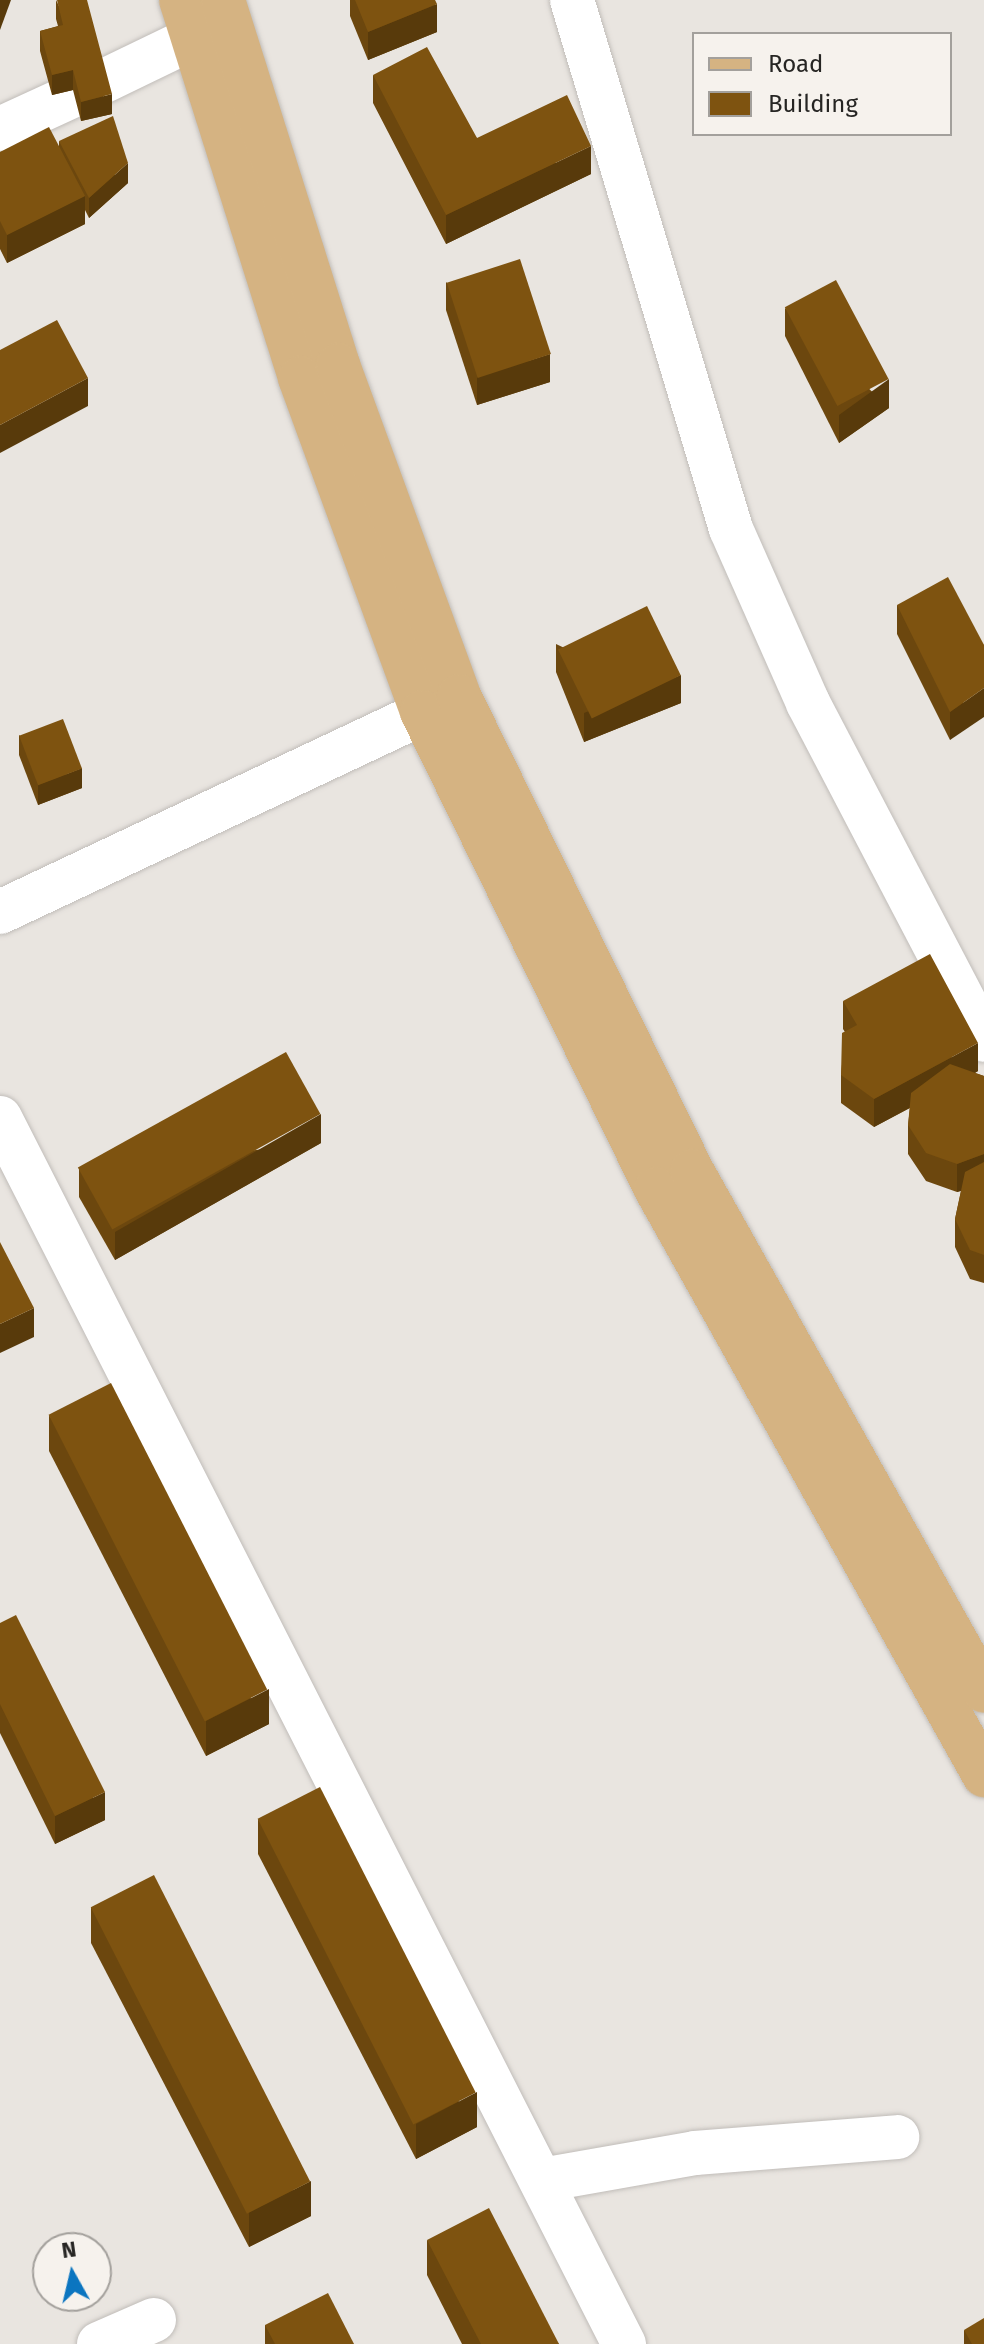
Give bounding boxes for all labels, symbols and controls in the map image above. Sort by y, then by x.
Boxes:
legend [692,32,952,136]
text: Road [768,50,823,78]
text: Building [768,90,858,118]
north arrow [32,2232,112,2312]
text: N [60,2235,78,2264]

